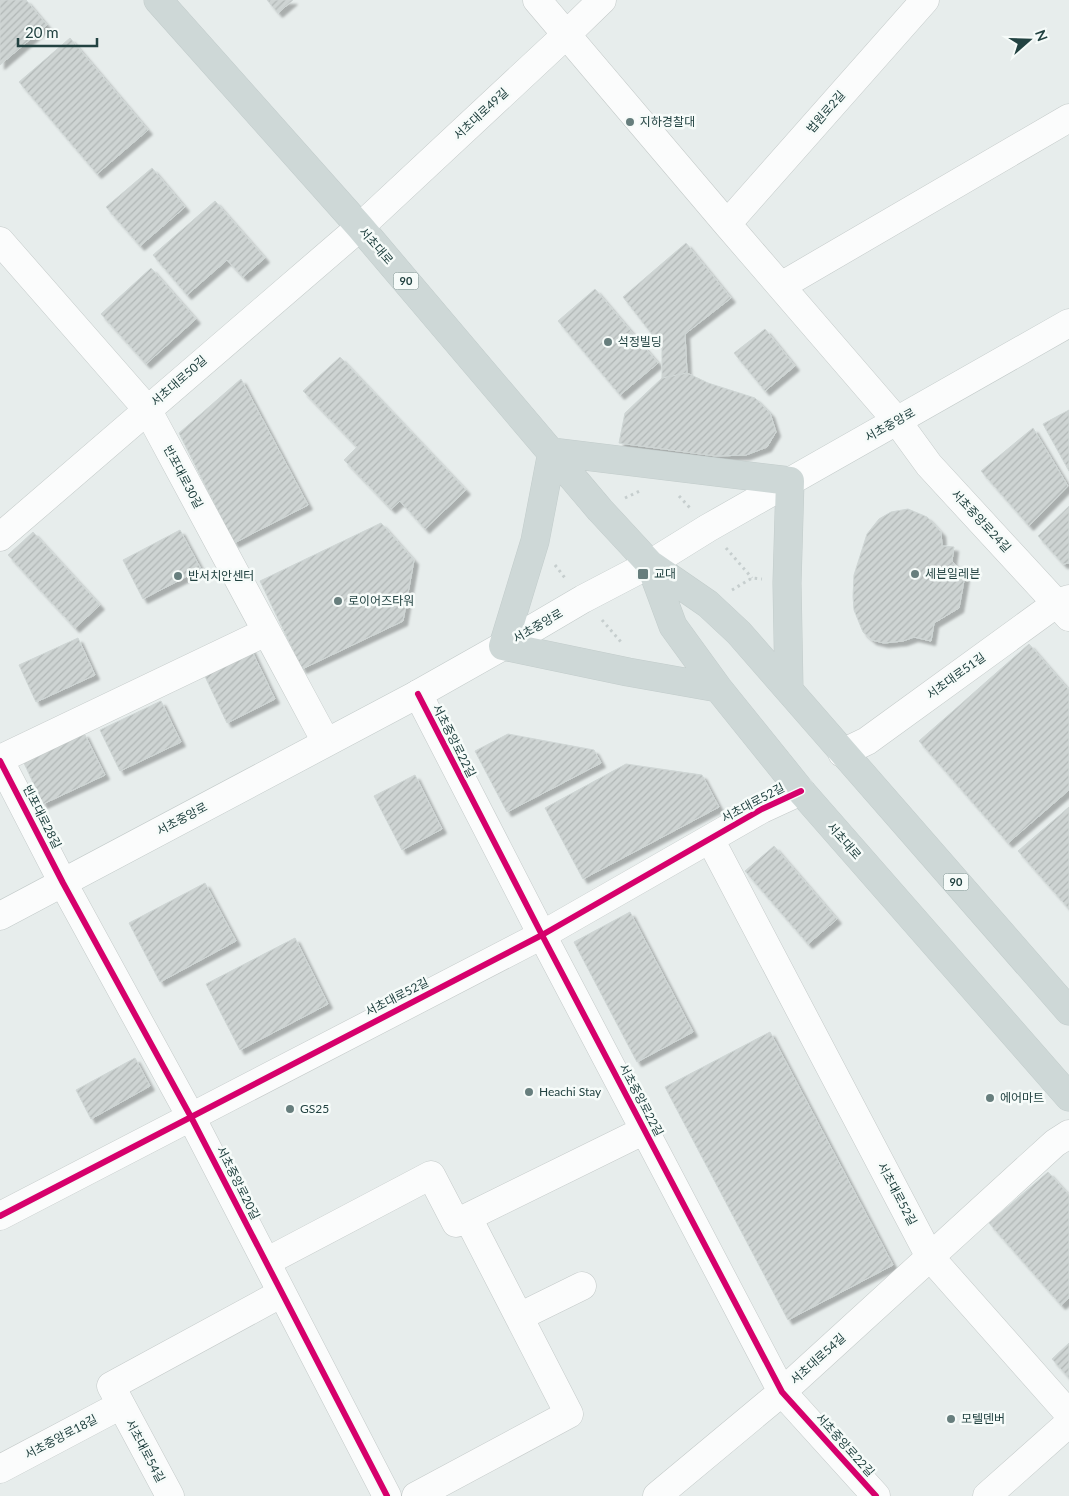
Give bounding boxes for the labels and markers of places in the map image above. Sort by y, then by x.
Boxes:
place label: 지하경찰대 [640,114,695,129]
marker: 지하경찰대 [624,116,636,128]
place label: 석정빌딩 [618,334,662,349]
marker: 석정빌딩 [602,336,614,348]
place label: 교대 [654,566,676,581]
place label: 세븐일레븐 [925,566,980,581]
marker: 교대 [636,567,650,581]
place label: 반서치안센터 [188,568,254,583]
marker: 세븐일레븐 [909,568,921,580]
marker: 반서치안센터 [172,570,184,582]
place label: 로이어즈타워 [348,593,414,608]
marker: 로이어즈타워 [332,595,344,607]
place label: Heachi Stay [539,1084,602,1099]
marker: Heachi Stay [523,1086,535,1098]
place label: 에어마트 [1000,1090,1044,1105]
marker: 에어마트 [984,1092,996,1104]
place label: GS25 [300,1101,329,1116]
marker: GS25 [284,1103,296,1115]
place label: 모텔덴버 [961,1411,1005,1426]
marker: 모텔덴버 [945,1413,957,1425]

